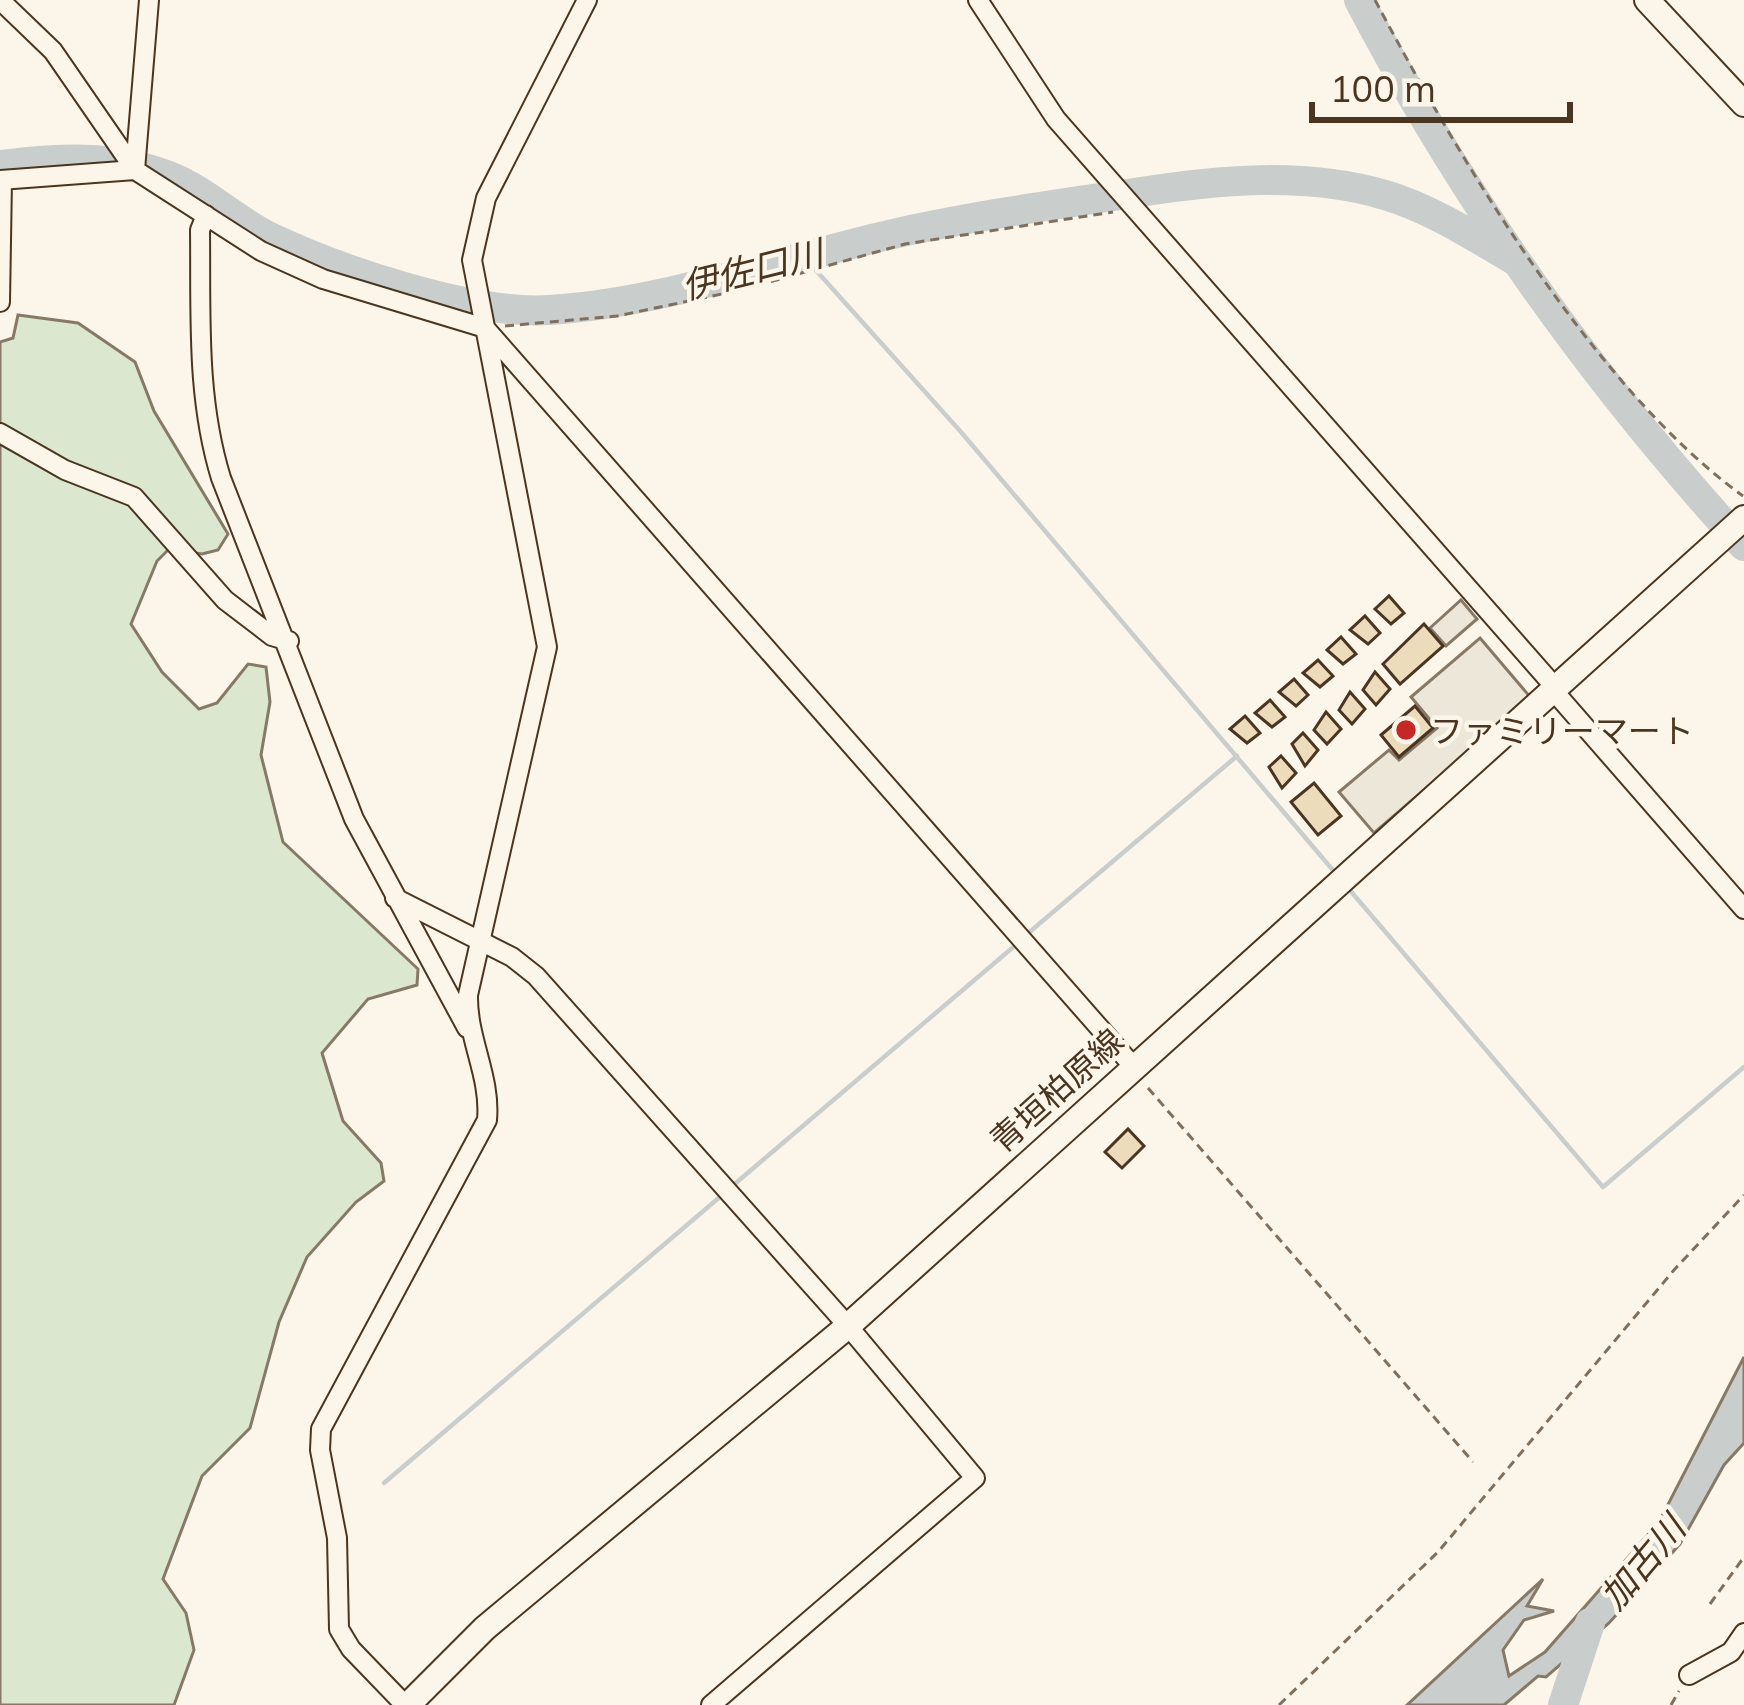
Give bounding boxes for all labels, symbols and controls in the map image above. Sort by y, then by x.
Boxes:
scale bar [1312,48,1570,122]
text: 100 m [1330,66,1436,111]
water label: 伊佐口川 [677,229,831,308]
place label: ファミリーマート [1430,710,1694,751]
marker: ファミリーマート [1393,717,1419,743]
street label: 青垣柏原線 [981,1020,1131,1160]
water label: 加古川 [1590,1503,1697,1618]

